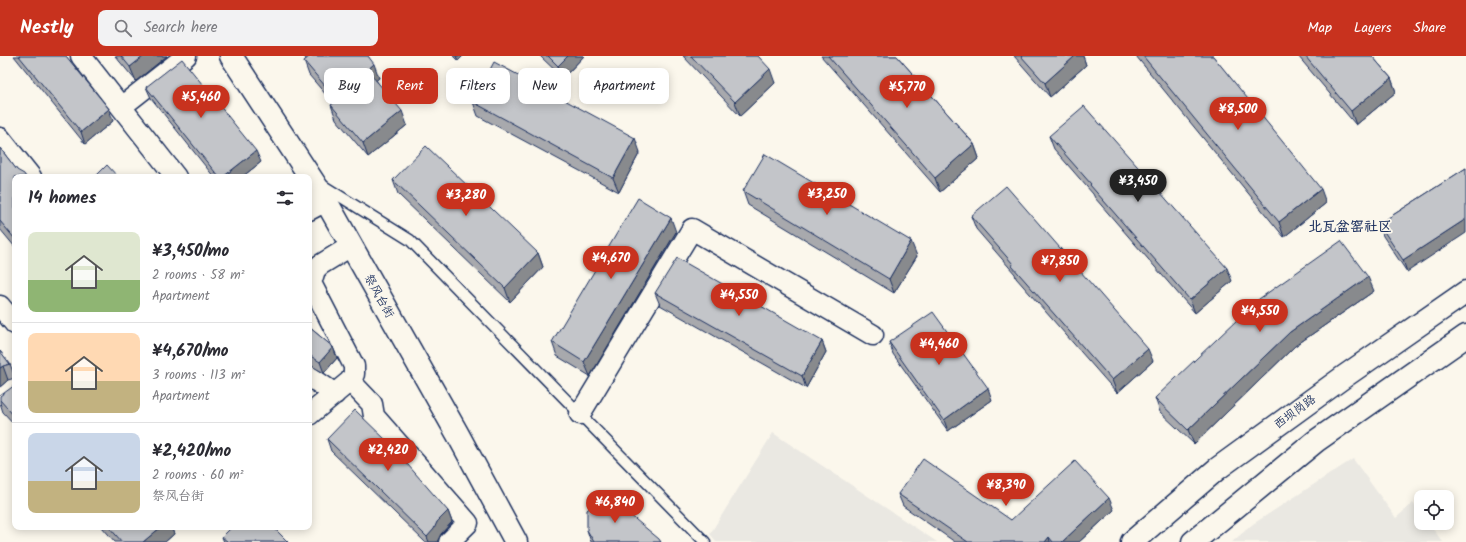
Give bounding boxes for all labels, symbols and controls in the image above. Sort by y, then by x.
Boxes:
search box [98,10,378,46]
text: Nestly [20,13,74,43]
text: Search here [144,16,218,40]
icon: search [112,17,134,39]
text: Map [1308,17,1332,39]
text: Layers [1354,17,1392,39]
text: Share [1414,17,1446,39]
chip: Buy [324,68,374,104]
chip: Rent [382,68,438,104]
chip: Filters [446,68,510,104]
chip: New [518,68,571,104]
chip: Apartment [579,68,669,104]
pin: ¥5,770 [874,75,940,109]
text: ¥5,770 [889,77,925,98]
pin: ¥5,460 [168,85,234,119]
text: ¥5,460 [182,87,220,108]
pin: ¥8,500 [1205,97,1271,131]
text: ¥8,500 [1219,99,1258,120]
pin: ¥3,450 [1105,169,1171,203]
text: ¥3,450 [1119,171,1157,192]
pin: ¥3,250 [794,182,860,216]
pin: ¥3,280 [433,183,499,217]
text: ¥3,250 [807,184,847,205]
text: 14 homes [28,185,96,212]
text: ¥3,280 [446,185,486,206]
icon: filters [274,187,296,209]
district label: 北瓦盆窑社区 [1308,216,1392,238]
text: ¥3,450/mo [152,238,229,265]
pin: ¥4,670 [578,246,644,280]
icon: home [60,248,108,296]
text: ¥4,670 [592,248,630,269]
pin: ¥7,850 [1027,249,1093,283]
text: ¥7,850 [1041,251,1079,272]
text: 2 rooms · 58 m² [152,265,245,286]
street label: 祭风台街 [359,270,399,322]
pin: ¥4,550 [706,283,772,317]
text: ¥4,550 [720,285,758,306]
text: Apartment [152,286,210,307]
pin: ¥4,550 [1227,299,1293,333]
text: ¥4,550 [1241,301,1279,322]
pin: ¥4,460 [906,332,972,366]
text: ¥4,460 [919,334,959,355]
text: ¥4,670/mo [152,338,229,365]
icon: home [60,349,108,397]
text: 3 rooms · 113 m² [152,365,245,386]
text: Apartment [152,386,210,407]
street label: 西坝岗路 [1270,390,1320,434]
text: ¥2,420/mo [152,438,231,465]
pin: ¥2,420 [355,438,421,472]
text: ¥2,420 [368,440,408,461]
icon: home [60,449,108,497]
text: 2 rooms · 60 m² [152,465,244,486]
pin: ¥8,390 [973,473,1039,507]
text: ¥8,390 [986,475,1026,496]
text: 祭风台街 [152,486,204,507]
pin: ¥6,840 [582,490,648,524]
map controls [1414,490,1454,530]
button: locate [1414,490,1454,530]
text: ¥6,840 [595,492,635,513]

